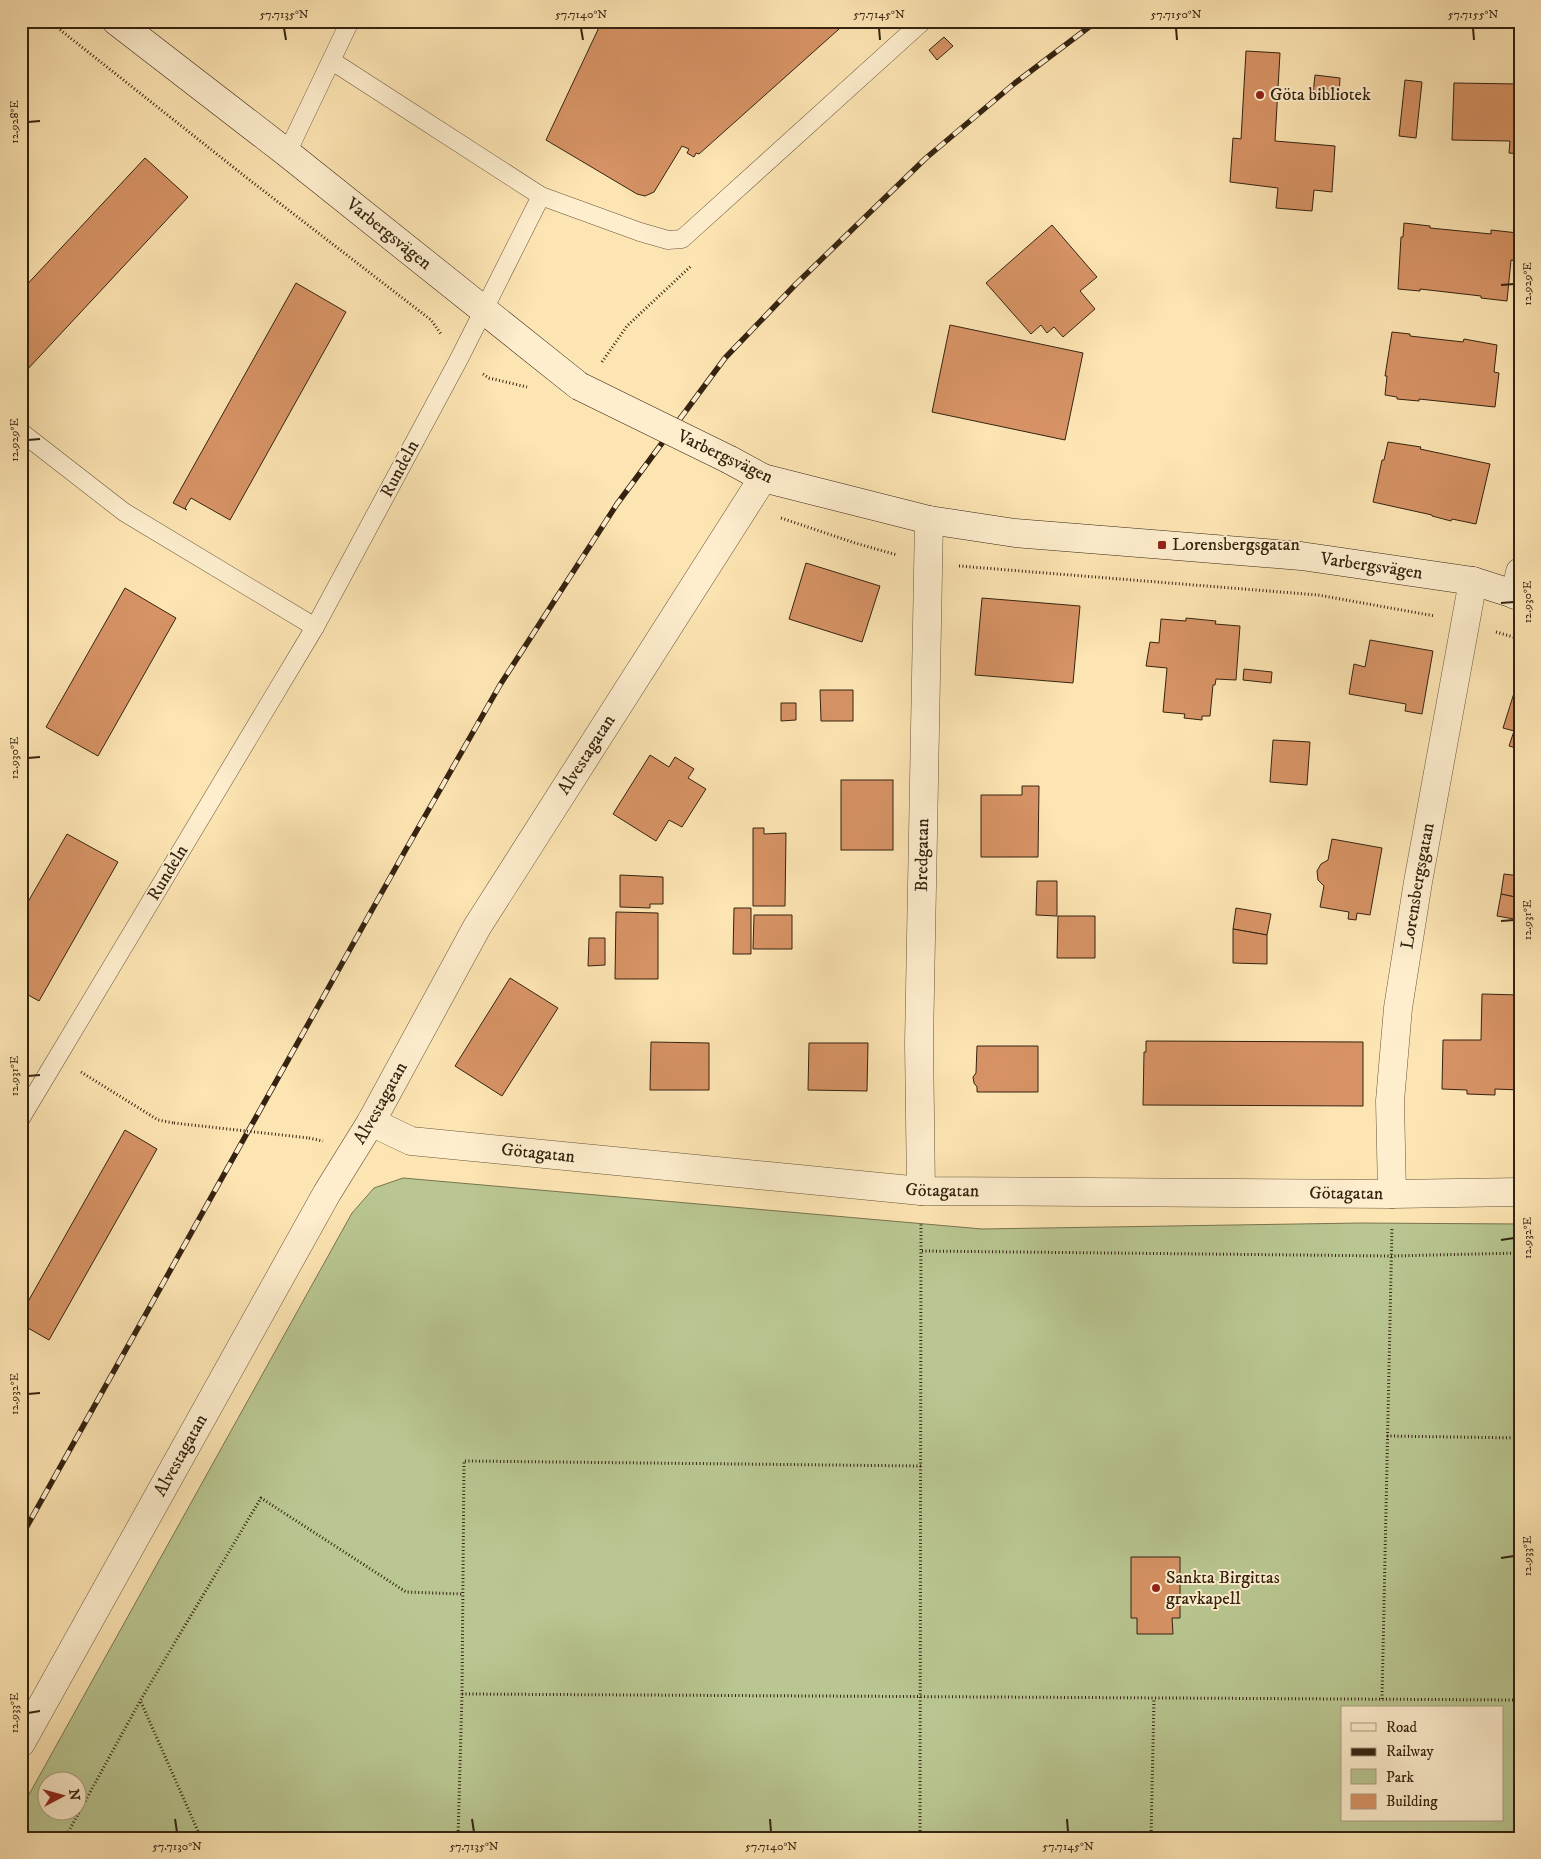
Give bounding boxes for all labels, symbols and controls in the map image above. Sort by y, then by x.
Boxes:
text: 57.7135°N [259,7,309,22]
text: 57.7140°N [555,7,607,22]
text: 57.7145°N [853,7,905,22]
text: 57.7150°N [1150,7,1202,22]
text: 57.7155°N [1448,7,1498,22]
place label: Göta bibliotek [1270,84,1371,106]
marker: Göta bibliotek [1254,89,1266,101]
text: 12.928°E [7,100,22,144]
street label: Varbergsvägen [341,193,436,275]
text: 12.929°E [1520,262,1535,306]
text: 12.929°E [7,418,22,462]
street label: Varbergsvägen [673,425,777,489]
street label: Rundeln [376,436,424,501]
place label: Lorensbergsgatan [1172,534,1300,556]
marker: Lorensbergsgatan [1156,539,1168,551]
street label: Varbergsvägen [1318,548,1425,585]
text: 12.930°E [1520,580,1535,623]
street label: Alvestagatan [553,710,621,799]
text: 12.930°E [7,736,22,779]
street label: Bredgatan [911,817,934,892]
street label: Lorensbergsgatan [1396,820,1440,951]
street label: Rundeln [143,841,194,905]
text: 12.931°E [1520,899,1535,940]
text: 12.931°E [7,1055,22,1096]
street label: Alvestagatan [349,1058,413,1148]
street label: Götagatan [500,1139,577,1168]
street label: Götagatan [904,1179,980,1202]
street label: Götagatan [1309,1182,1384,1205]
text: 12.932°E [1520,1216,1535,1259]
text: 12.932°E [7,1372,22,1415]
street label: Alvestagatan [149,1410,213,1501]
text: 12.933°E [1520,1535,1535,1576]
place label: Sankta Birgittas gravkapell [1166,1567,1280,1610]
marker: Sankta Birgittas gravkapell [1150,1582,1162,1594]
text: 12.933°E [7,1692,22,1733]
legend [1341,1706,1504,1822]
text: Road [1386,1718,1418,1737]
text: Railway [1386,1742,1434,1761]
text: Park [1386,1768,1415,1787]
north arrow [38,1772,88,1822]
text: N [64,1788,84,1802]
text: Building [1386,1792,1438,1811]
text: 57.7130°N [152,1839,202,1854]
text: 57.7135°N [449,1839,499,1854]
text: 57.7140°N [745,1839,797,1854]
text: 57.7145°N [1042,1839,1094,1854]

